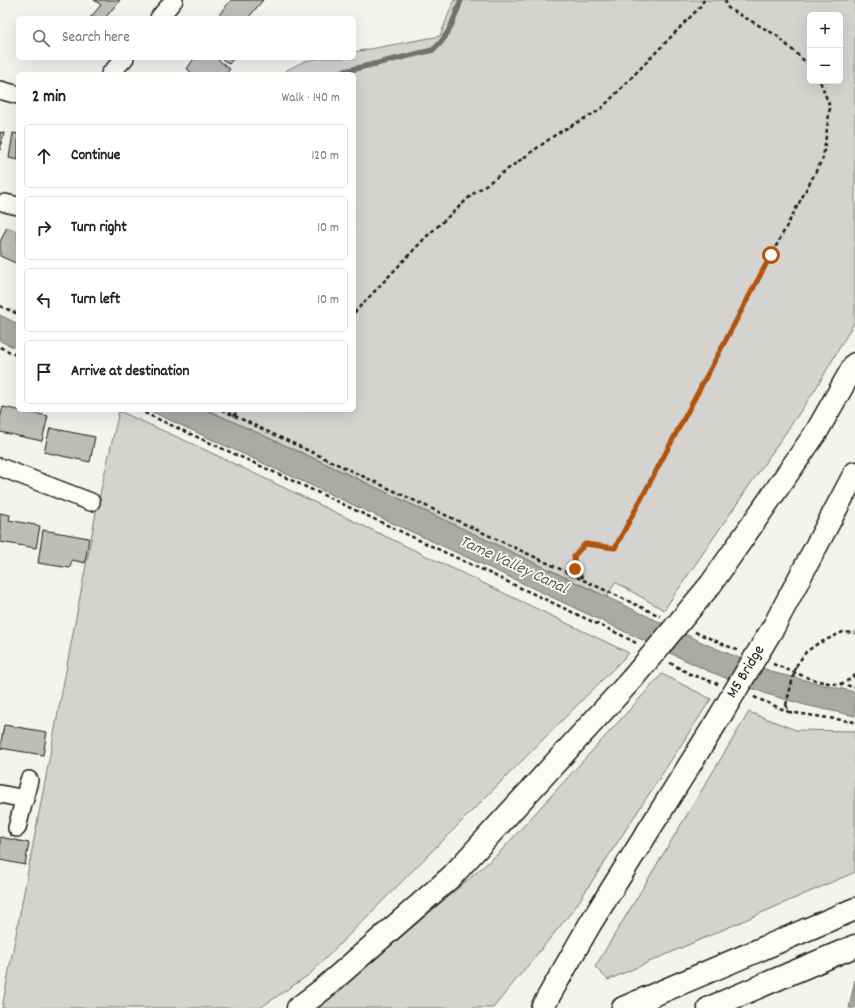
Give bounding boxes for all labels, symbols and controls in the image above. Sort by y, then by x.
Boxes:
map controls [807,12,843,84]
button: + [807,12,843,48]
search box [16,16,356,60]
icon: search [30,27,52,49]
text: Search here [62,27,130,49]
button: − [807,48,843,84]
text: 2 min [32,86,66,110]
text: Walk · 140 m [282,89,340,108]
icon: ahead [33,145,55,167]
text: Continue [71,145,120,167]
text: 120 m [311,147,339,166]
icon: right [33,217,55,239]
text: Turn right [71,217,127,239]
text: 10 m [317,219,339,238]
route start [762,246,780,264]
icon: left [33,289,55,311]
text: Turn left [71,289,120,311]
text: 10 m [317,291,339,310]
icon: arrive [33,361,55,383]
text: Arrive at destination [71,361,189,383]
water label: Tame Valley Canal [455,530,573,602]
route end [566,560,584,578]
street label: M5 Bridge [721,641,771,703]

